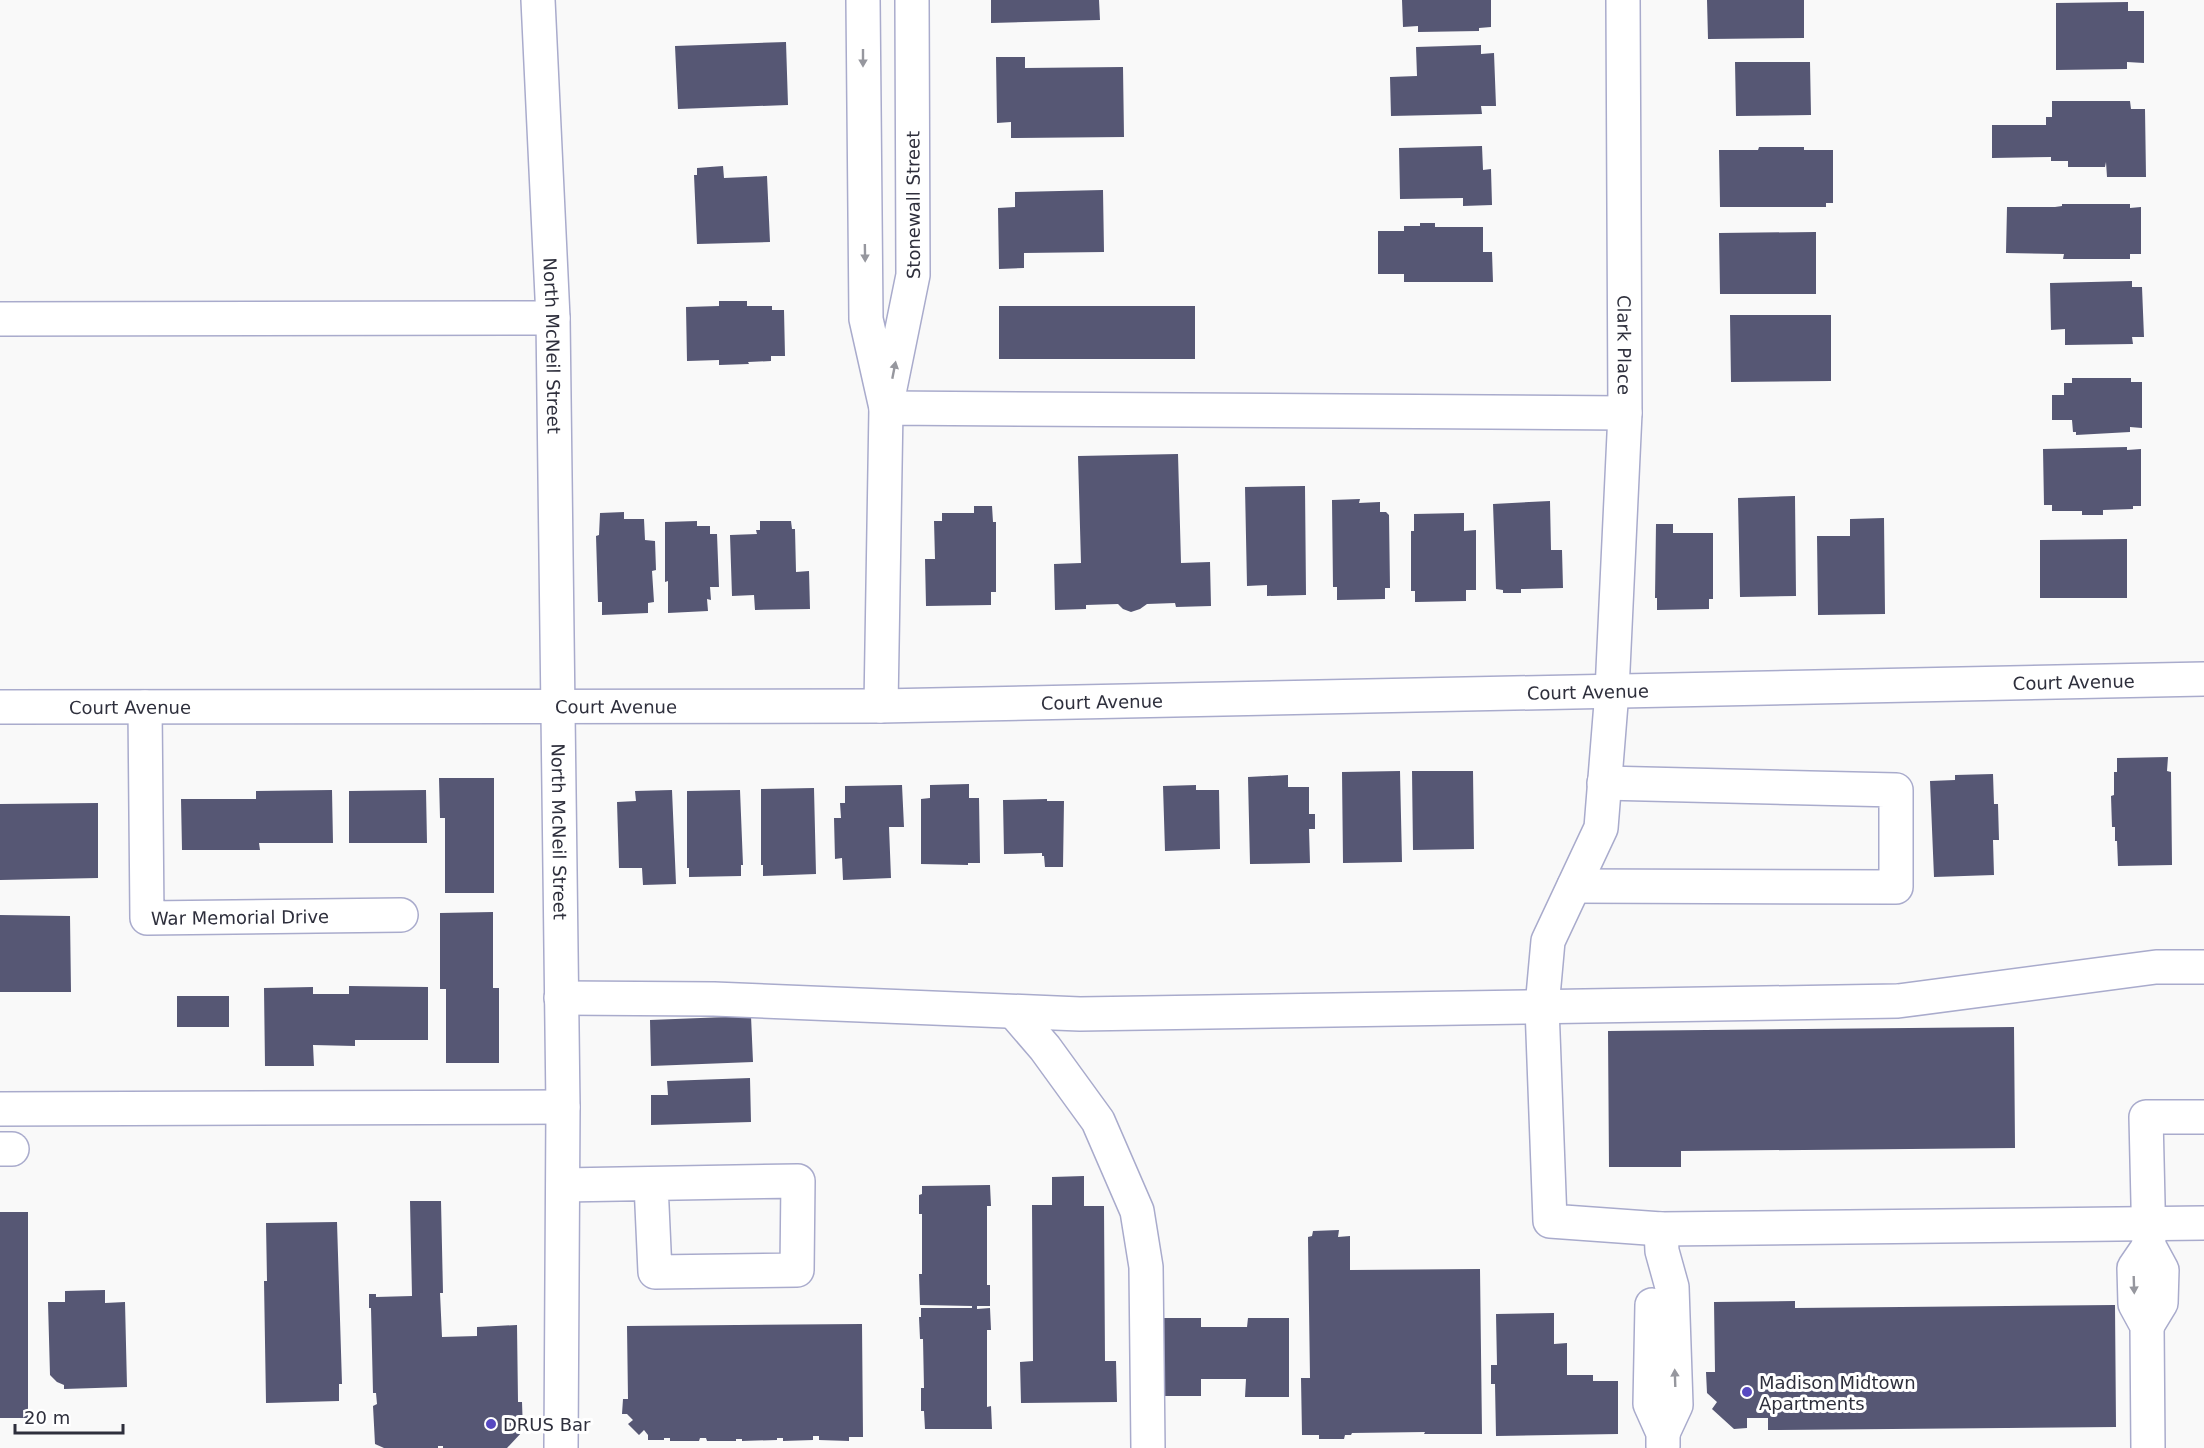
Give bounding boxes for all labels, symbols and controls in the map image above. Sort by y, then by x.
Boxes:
one-way arrow [858,49,868,68]
street label: Stonewall Street [902,131,924,279]
one-way arrow [860,244,870,263]
street label: North McNeil Street [540,257,565,434]
street label: Clark Place [1614,295,1635,395]
one-way arrow [890,360,899,379]
street label: Court Avenue [2012,670,2135,693]
street label: Court Avenue [1527,680,1649,703]
street label: Court Avenue [1041,690,1163,713]
street label: Court Avenue [69,696,191,717]
street label: Court Avenue [555,696,677,717]
street label: North McNeil Street [548,743,571,920]
street label: War Memorial Drive [151,905,329,928]
one-way arrow [2130,1276,2139,1295]
one-way arrow [1670,1368,1680,1387]
place label: Madison Midtown Apartments [1759,1372,1916,1414]
marker: Madison Midtown Apartments [1740,1385,1754,1399]
scale bar [15,1397,123,1435]
text: 20 m [24,1407,70,1428]
place label: DRUS Bar [503,1414,591,1435]
marker: DRUS Bar [484,1417,498,1431]

